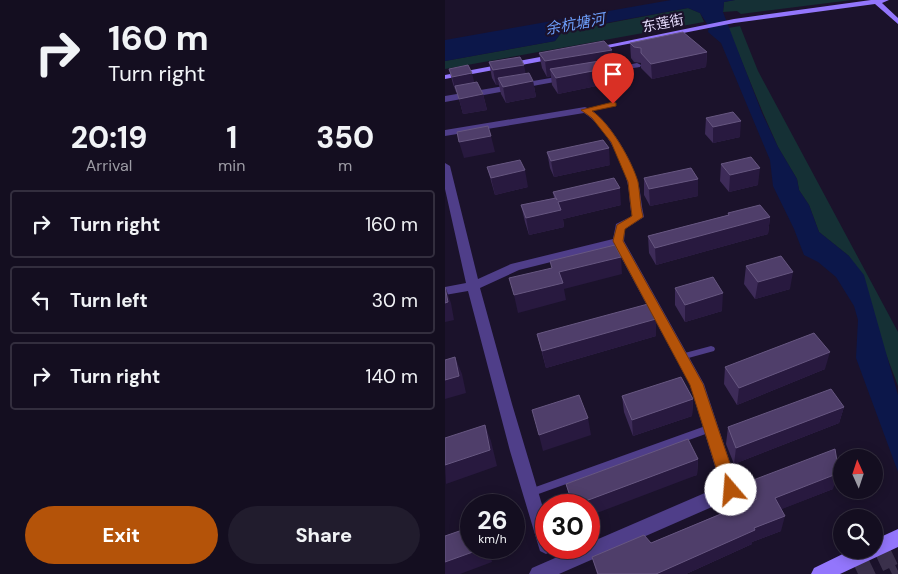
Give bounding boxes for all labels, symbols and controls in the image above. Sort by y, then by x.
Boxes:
water label: 余杭塘河 [544,8,609,39]
street label: 东莲街 [641,10,685,36]
text: 160 m [108,15,209,61]
icon: right [25,20,90,85]
pin [592,53,634,104]
text: Turn right [108,59,205,88]
icon: arrive [599,60,627,88]
text: 20:19 [71,118,147,157]
text: 1 [226,118,237,157]
text: 350 [316,118,374,157]
text: Arrival [86,155,132,176]
text: min [218,155,245,176]
text: m [338,155,352,176]
icon: right [27,210,55,238]
text: Turn right [70,212,160,237]
text: 160 m [365,212,418,237]
icon: left [27,286,55,314]
text: Turn left [70,288,148,313]
text: 30 m [372,288,418,313]
icon: right [27,362,55,390]
text: Turn right [70,364,160,389]
text: 140 m [366,364,418,389]
north arrow [833,449,883,499]
map controls [833,449,883,559]
position arrow [704,463,756,515]
speed limit sign: 30 [535,494,600,559]
text: 26 [477,504,508,537]
button: Exit [25,506,218,564]
button: Share [228,506,420,564]
button: search [833,509,883,559]
text: km/h [478,531,507,547]

